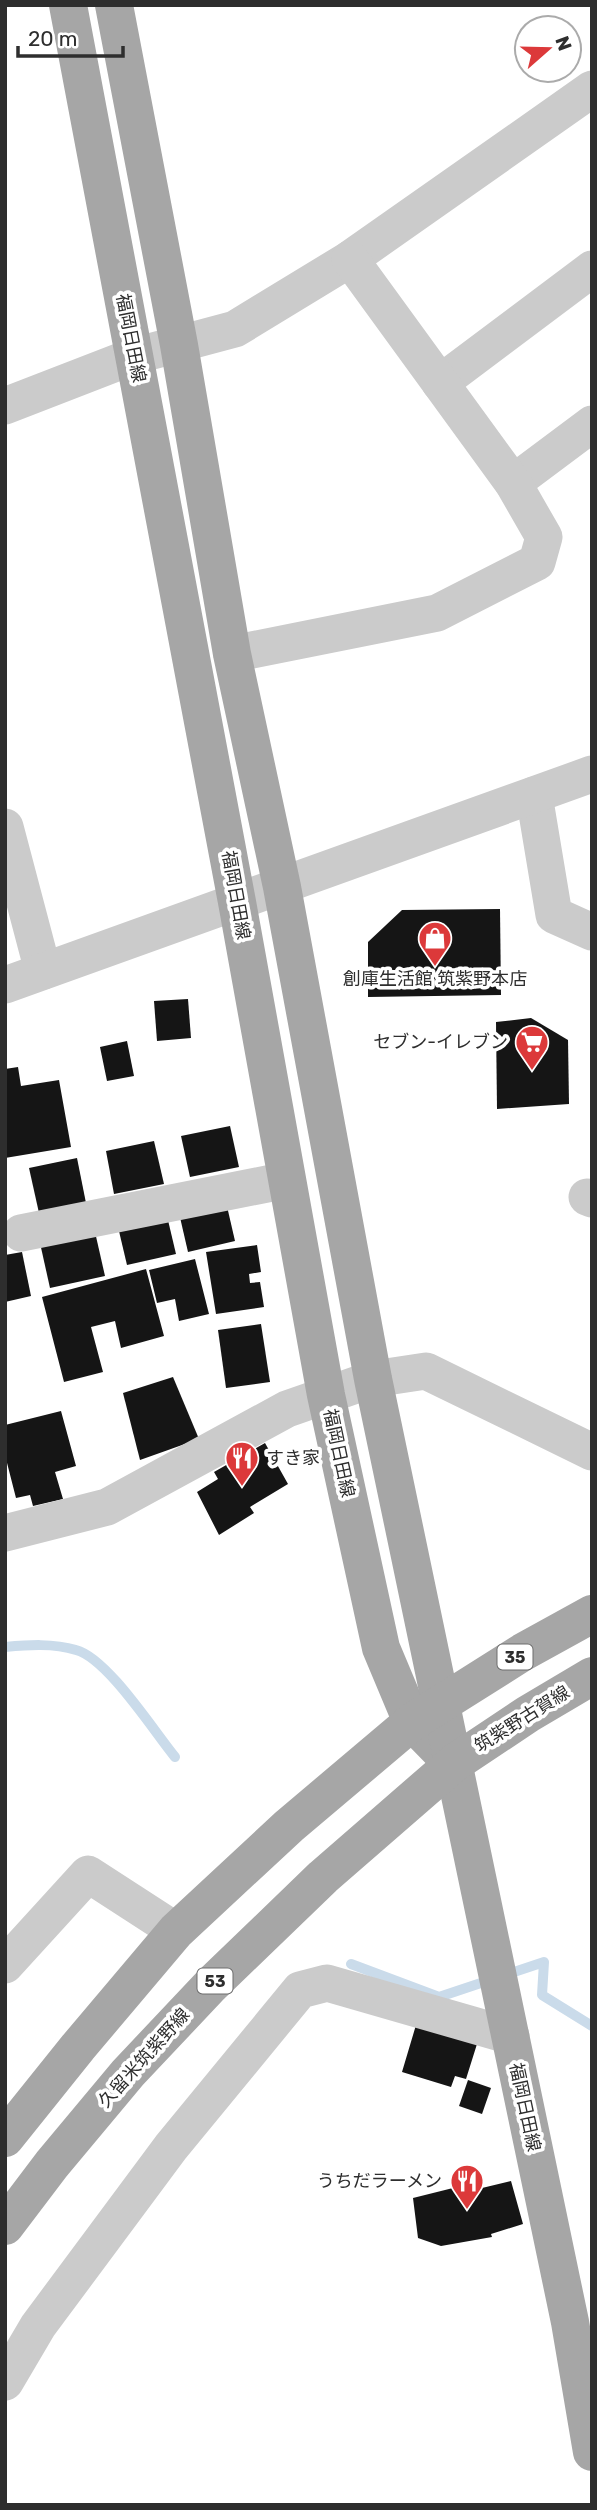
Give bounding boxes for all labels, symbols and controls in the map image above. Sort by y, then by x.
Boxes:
scale bar [18,14,122,58]
north arrow [513,14,583,84]
text: 20 m [28,26,77,51]
text: N [550,33,577,54]
street label: 福岡日田線 [112,292,150,384]
street label: 福岡日田線 [217,849,255,941]
shop icon: 創庫生活館 筑紫野本店 [416,919,454,968]
place label: 創庫生活館 筑紫野本店 [343,968,527,990]
supermarket icon: セブン-イレブン [513,1023,551,1072]
place label: セブン-イレブン [373,1031,508,1053]
street label: 福岡日田線 [319,1407,359,1499]
restaurant icon: すき家 [223,1439,261,1488]
place label: すき家 [266,1447,320,1469]
road number: 35 [498,1644,532,1670]
street label: 筑紫野古賀線 [470,1681,574,1757]
road number: 53 [198,1968,232,1994]
street label: 久留米筑紫野線 [94,2004,194,2112]
street label: 福岡日田線 [505,2061,545,2153]
restaurant icon: うちだラーメン [448,2162,486,2211]
place label: うちだラーメン [317,2170,442,2192]

